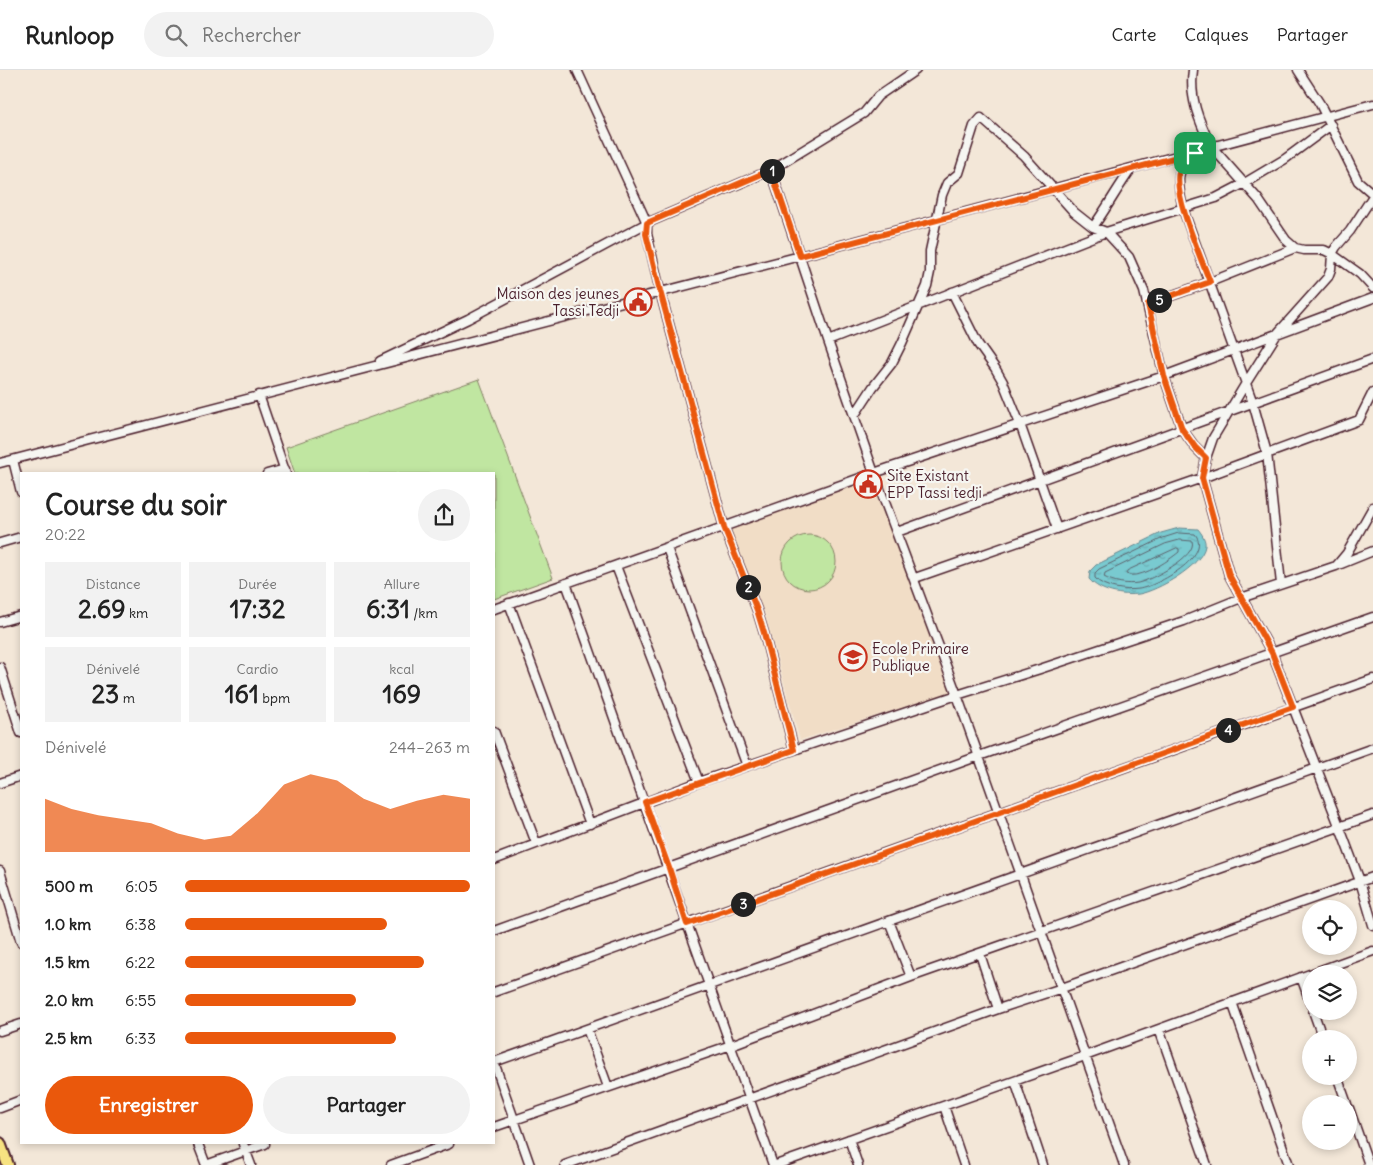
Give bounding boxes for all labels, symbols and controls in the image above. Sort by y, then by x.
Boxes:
search box [144,12,494,57]
text: Runloop [25,20,114,50]
icon: search [162,21,190,49]
text: Rechercher [202,23,301,47]
text: Carte [1111,23,1156,46]
text: Calques [1184,23,1249,46]
text: Partager [1277,23,1348,46]
pin [1174,132,1216,174]
icon: arrive [1181,139,1209,167]
pin: 1 [760,158,784,184]
text: 1 [770,162,775,180]
place label: Maison des jeunes Tassi Tedji [496,284,619,320]
public building icon: Maison des jeunes Tassi Tedji [623,287,653,317]
pin: 5 [1146,288,1172,312]
text: 5 [1155,291,1164,309]
place label: Site Existant EPP Tassi tedji [887,466,982,502]
public building icon: Site Existant EPP Tassi tedji [853,469,883,499]
text: Course du soir [45,487,227,523]
button: share [418,489,470,541]
text: 20:22 [45,524,85,544]
pin: 2 [736,574,760,600]
text: Distance [86,575,141,593]
text: Durée [238,575,277,593]
text: Allure [384,575,420,593]
text: 2 [745,578,752,596]
text: 2.69 [78,593,126,625]
text: 17:32 [230,593,285,625]
text: 6:31 [366,593,410,625]
text: km [126,604,148,622]
text: /km [410,604,438,622]
place label: Ecole Primaire Publique [872,639,969,675]
school or university icon: Ecole Primaire Publique [838,642,868,672]
text: Dénivelé [86,660,140,678]
text: Cardio [237,660,278,678]
text: kcal [389,660,414,678]
text: 23 [91,678,119,710]
text: 161 [225,678,259,710]
text: 169 [382,678,421,710]
text: m [119,689,135,707]
text: bpm [259,689,290,707]
pin: 4 [1216,718,1240,742]
text: 4 [1224,721,1233,739]
text: Dénivelé [45,737,106,757]
text: 244–263 m [389,737,470,757]
text: 500 m [45,876,93,896]
text: 6:05 [125,876,158,896]
pin: 3 [730,892,756,916]
text: 3 [740,895,747,913]
map controls [1302,900,1357,1150]
button: locate [1302,900,1357,955]
text: 1.0 km [45,914,91,934]
text: 6:38 [125,914,156,934]
text: 1.5 km [45,952,90,972]
text: 6:22 [125,952,155,972]
button: layers [1302,965,1357,1020]
text: 2.0 km [45,990,94,1010]
text: 6:55 [125,990,156,1010]
text: 2.5 km [45,1028,92,1048]
text: 6:33 [125,1028,156,1048]
button: + [1302,1030,1357,1085]
button: Enregistrer [45,1076,253,1134]
button: Partager [263,1076,470,1134]
button: − [1302,1095,1357,1150]

